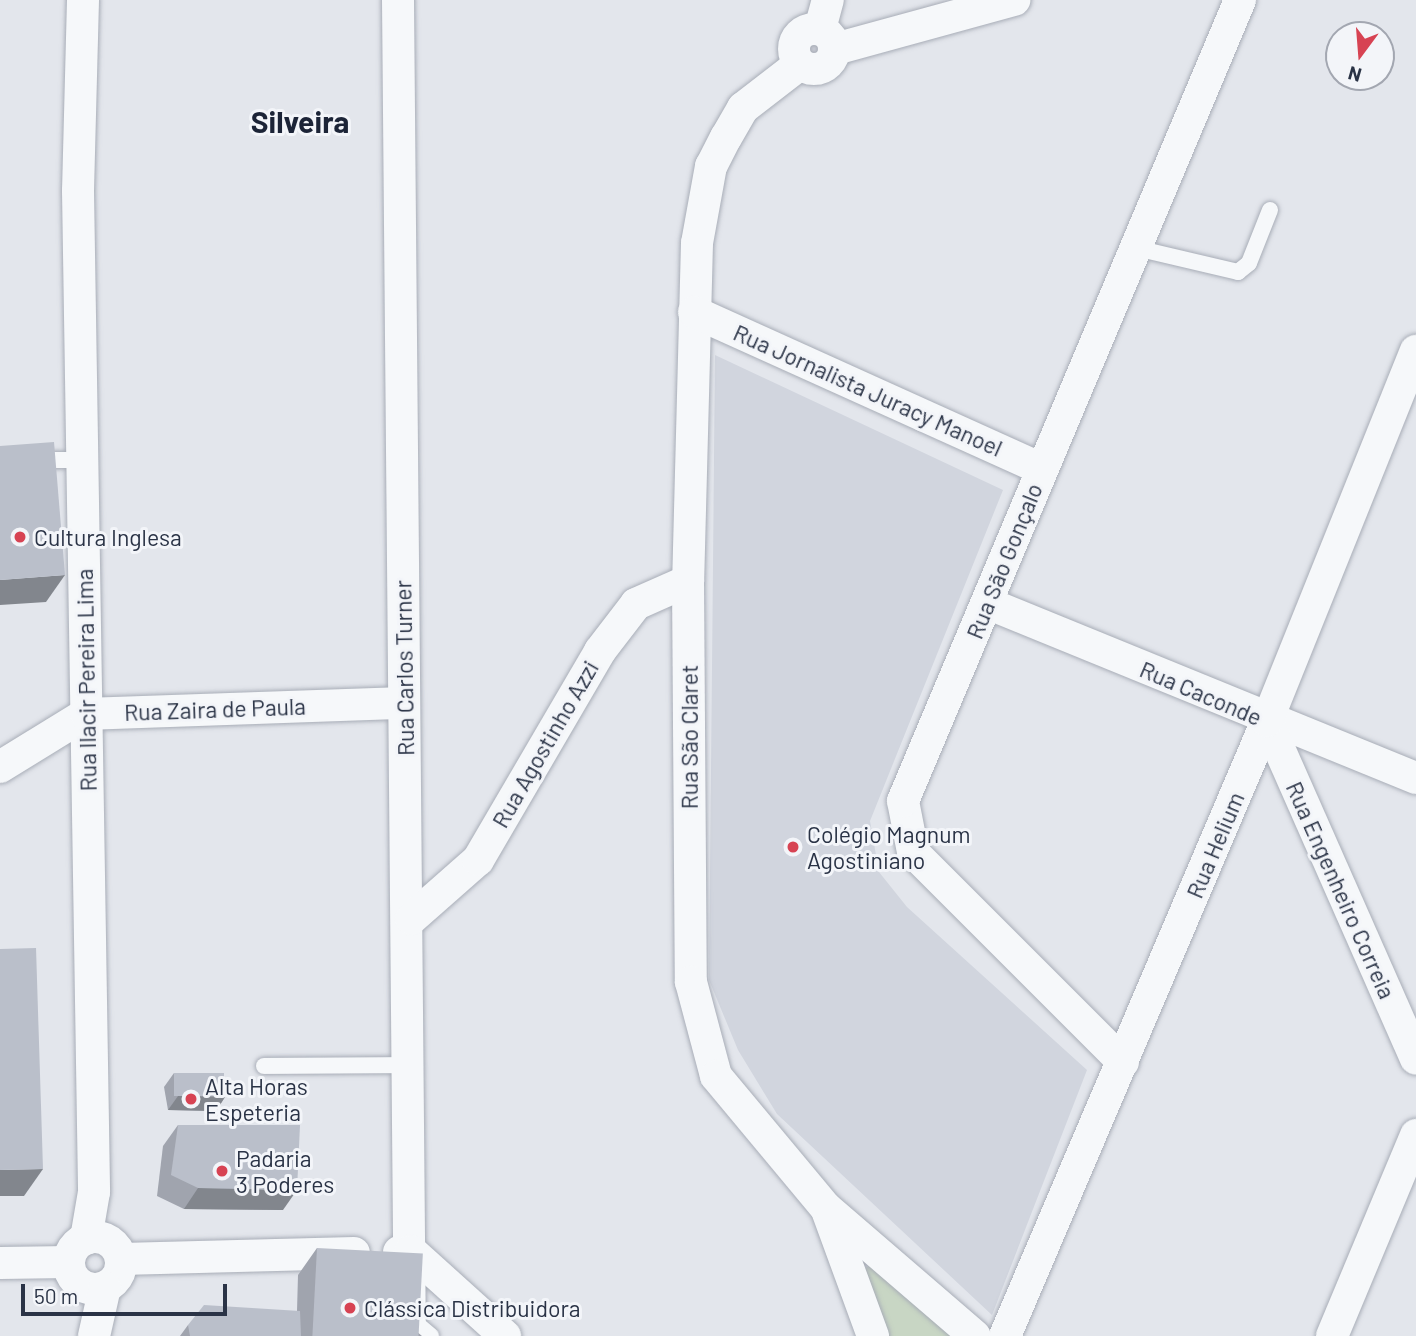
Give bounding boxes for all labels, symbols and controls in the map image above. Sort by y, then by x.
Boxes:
north arrow [1325,21,1395,91]
text: N [1345,62,1364,88]
district label: Silveira [251,103,349,139]
street label: Rua Jornalista Juracy Manoel [729,318,1007,462]
street label: Rua São Gonçalo [960,479,1048,643]
place label: Cultura Inglesa [34,523,182,551]
marker: Cultura Inglesa [12,529,28,545]
street label: Rua Ilacir Pereira Lima [70,568,102,792]
street label: Rua Carlos Turner [389,580,419,756]
street label: Rua Caconde [1136,655,1266,731]
street label: Rua Agostinho Azzi [486,656,604,832]
street label: Rua São Claret [675,665,703,809]
street label: Rua Zaira de Paula [124,692,306,726]
street label: Rua Engenheiro Correia [1281,777,1401,1003]
street label: Rua Helium [1180,788,1250,902]
place label: Colégio Magnum Agostiniano [807,820,971,874]
marker: Colégio Magnum Agostiniano [785,839,801,855]
place label: Alta Horas Espeteria [205,1072,308,1126]
marker: Alta Horas Espeteria [183,1091,199,1107]
place label: Padaria 3 Poderes [236,1144,334,1198]
marker: Padaria 3 Poderes [214,1163,230,1179]
scale bar [24,1270,231,1314]
text: 50 m [34,1283,78,1308]
place label: Clássica Distribuidora [364,1294,581,1322]
marker: Clássica Distribuidora [342,1300,358,1316]

